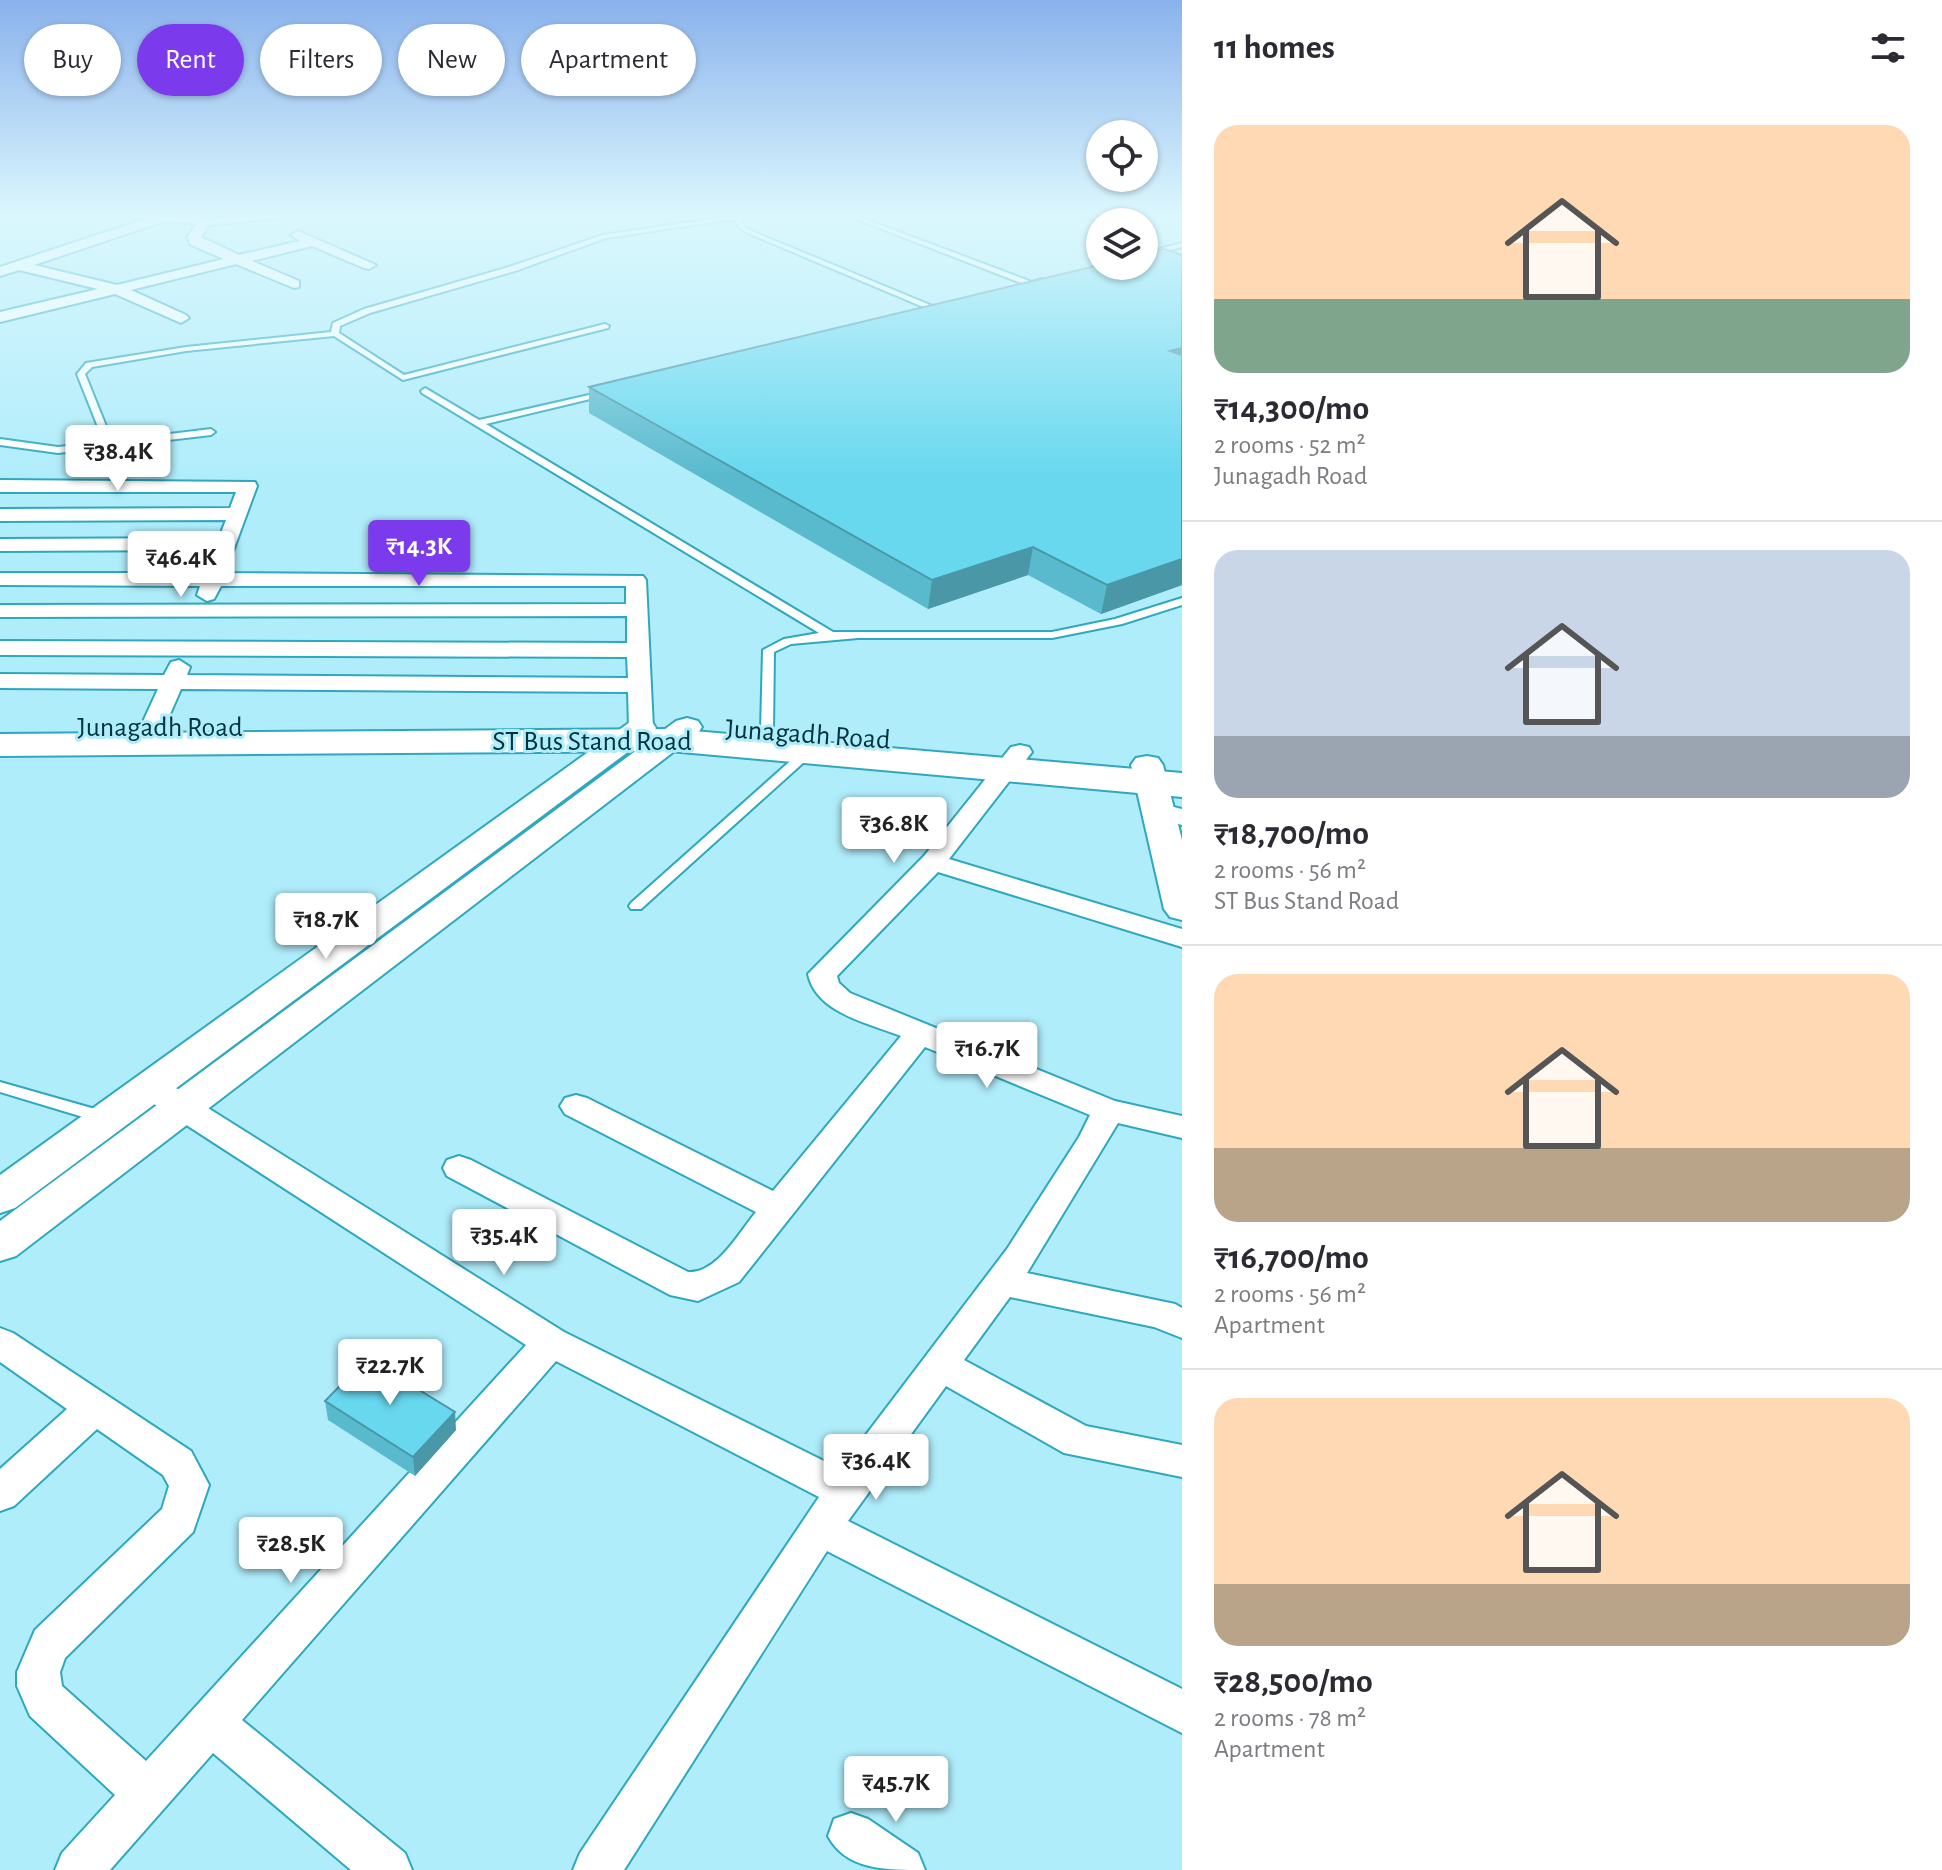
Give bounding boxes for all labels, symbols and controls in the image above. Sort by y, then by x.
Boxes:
chip: Buy [24,24,121,96]
chip: Rent [137,24,244,96]
chip: Filters [260,24,382,96]
chip: New [398,24,505,96]
chip: Apartment [521,24,696,96]
icon: filters [1866,26,1910,70]
text: 11 homes [1214,31,1335,65]
map controls [1086,120,1158,280]
button: locate [1086,120,1158,192]
icon: home [1490,177,1634,321]
button: layers [1086,208,1158,280]
text: ₹14,300/mo [1214,392,1369,426]
pin: ₹38.4K [53,425,183,493]
text: 2 rooms · 52 m² [1214,432,1366,458]
text: ₹38.4K [83,438,153,464]
text: Junagadh Road [1214,463,1368,489]
pin: ₹14.3K [354,520,484,588]
pin: ₹46.4K [116,531,246,599]
text: ₹14.3K [386,533,452,559]
text: ₹46.4K [146,544,216,570]
icon: home [1490,602,1634,746]
street label: Junagadh Road [77,714,243,742]
street label: Junagadh Road [725,715,891,755]
street label: ST Bus Stand Road [492,728,692,756]
pin: ₹36.8K [829,797,959,865]
text: ₹36.8K [860,810,928,836]
text: ₹18,700/mo [1214,817,1369,851]
text: 2 rooms · 56 m² [1214,857,1366,883]
text: ST Bus Stand Road [1214,888,1399,914]
pin: ₹18.7K [261,893,391,961]
text: ₹18.7K [293,906,359,932]
pin: ₹16.7K [922,1022,1052,1090]
icon: home [1490,1026,1634,1170]
text: ₹16.7K [954,1035,1020,1061]
pin: ₹35.4K [439,1209,569,1277]
text: ₹35.4K [470,1222,538,1248]
text: ₹16,700/mo [1214,1241,1369,1275]
text: 2 rooms · 56 m² [1214,1281,1366,1307]
text: Apartment [1214,1312,1325,1338]
pin: ₹22.7K [325,1339,455,1407]
text: ₹22.7K [356,1352,424,1378]
pin: ₹36.4K [811,1434,941,1502]
text: ₹36.4K [842,1447,910,1473]
icon: home [1490,1450,1634,1594]
pin: ₹28.5K [226,1517,356,1585]
text: ₹28.5K [257,1530,325,1556]
text: ₹28,500/mo [1214,1665,1373,1699]
text: 2 rooms · 78 m² [1214,1705,1366,1731]
text: Apartment [1214,1736,1325,1762]
pin: ₹45.7K [831,1756,961,1824]
text: ₹45.7K [862,1769,930,1795]

